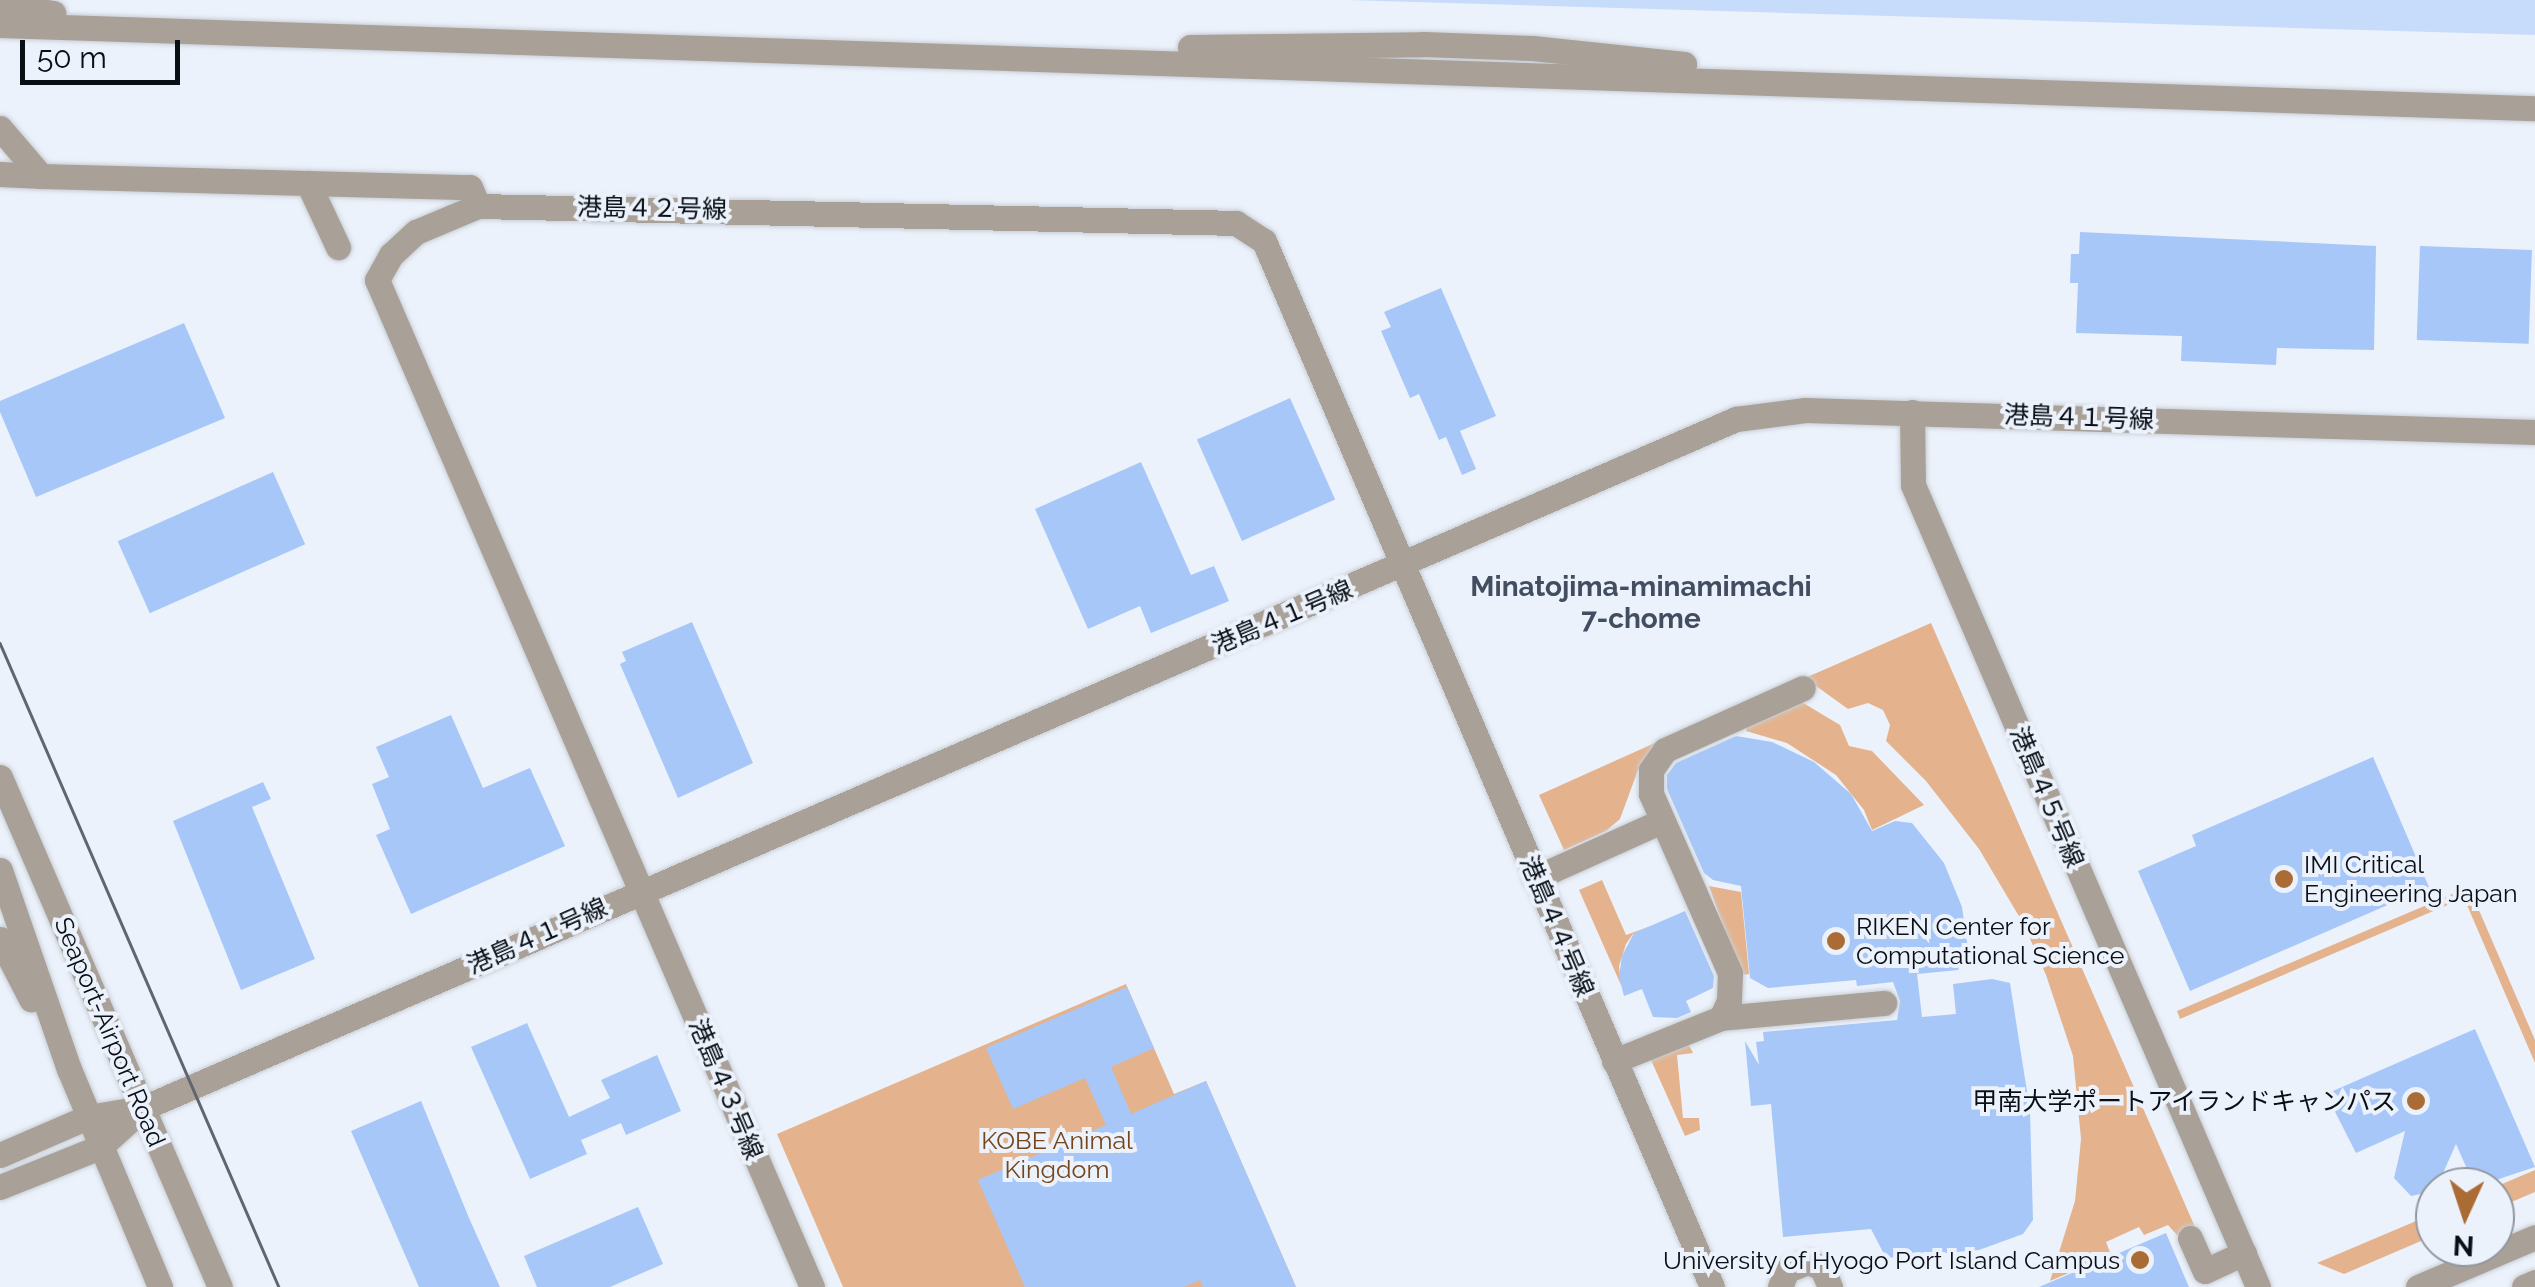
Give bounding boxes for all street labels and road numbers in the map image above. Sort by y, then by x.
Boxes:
street label: 港島４２号線 [577,192,727,224]
street label: 港島４１号線 [2004,399,2154,435]
street label: 港島４１号線 [1207,574,1357,660]
street label: 港島４５号線 [2004,722,2090,872]
street label: 港島４４号線 [1514,851,1600,1001]
street label: 港島４１号線 [462,892,612,980]
street label: Seaport-Airport Road [48,913,172,1151]
street label: 港島４３号線 [683,1014,769,1164]

